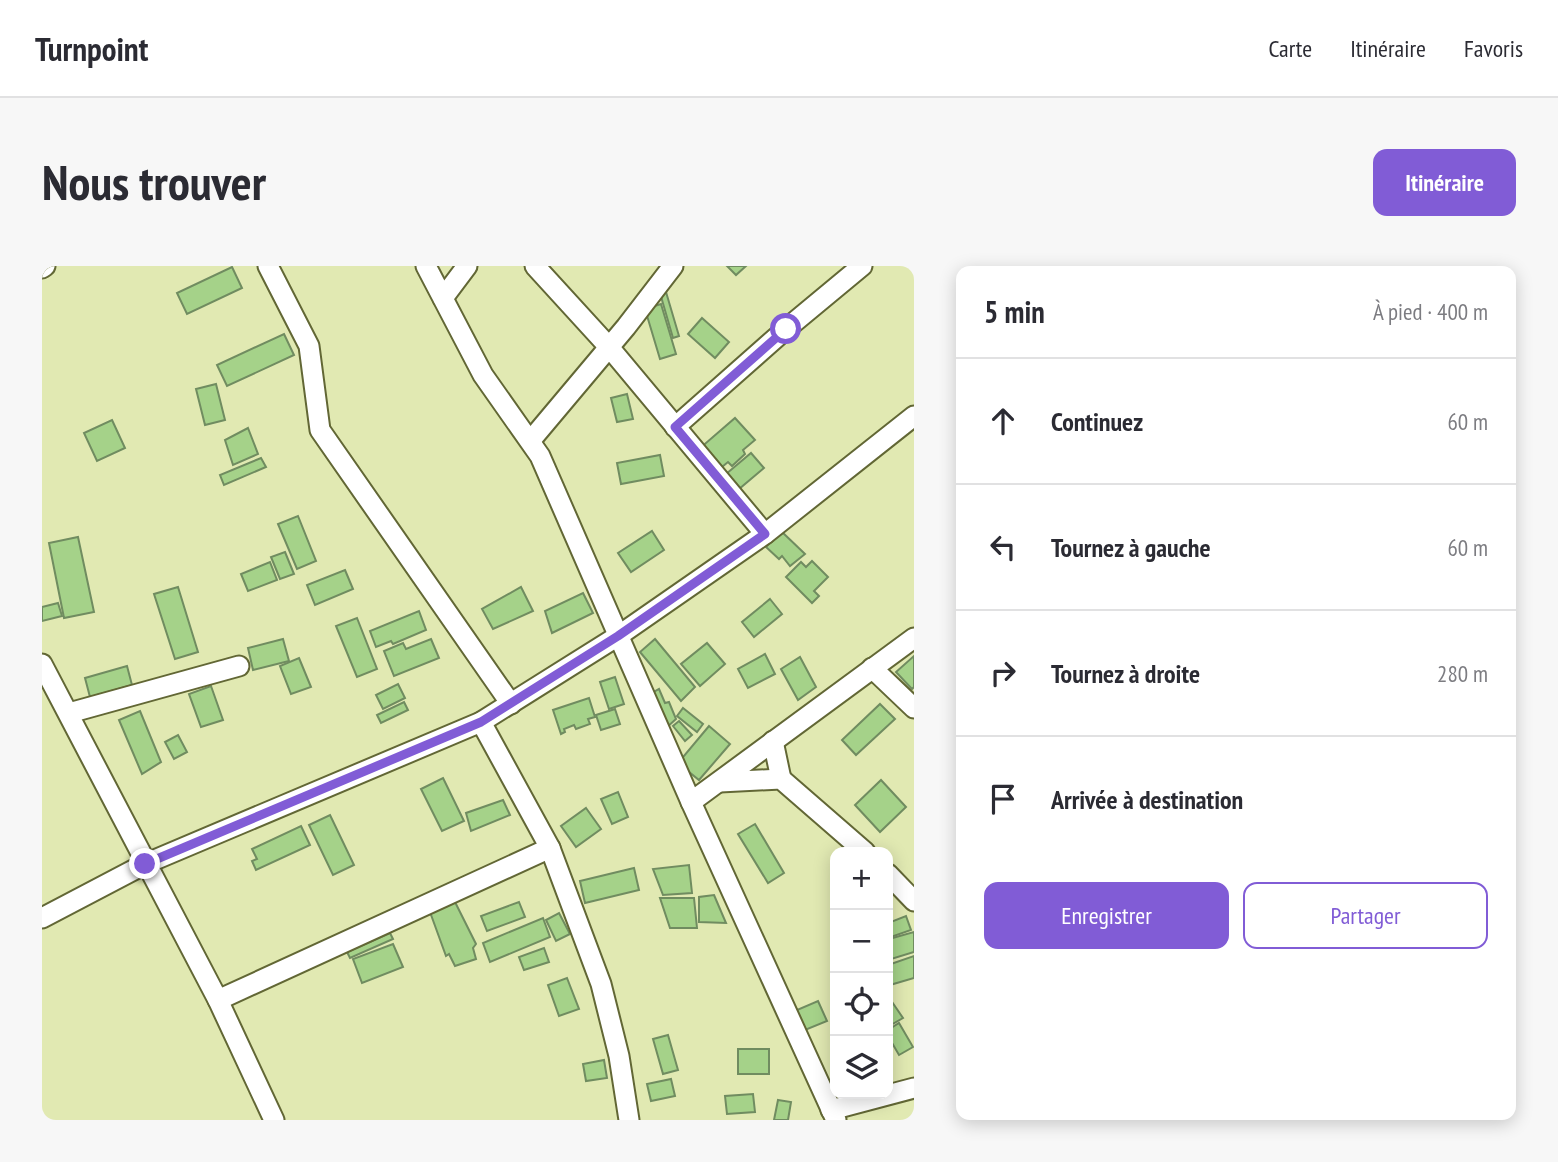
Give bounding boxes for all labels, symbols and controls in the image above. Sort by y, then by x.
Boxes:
text: Turnpoint [35,27,148,70]
text: Carte [1268,33,1312,64]
text: Itinéraire [1350,33,1426,64]
text: Favoris [1464,33,1523,64]
button: Itinéraire [1373,149,1516,216]
text: Nous trouver [42,150,266,214]
text: 5 min [984,292,1045,331]
text: À pied · 400 m [1373,297,1488,326]
route start [770,313,801,344]
icon: ahead [984,402,1022,440]
text: Continuez [1051,405,1143,438]
text: 60 m [1447,407,1488,436]
icon: left [984,528,1022,566]
text: Tournez à gauche [1051,531,1211,564]
text: 60 m [1447,533,1488,562]
icon: right [984,654,1022,692]
text: Tournez à droite [1051,657,1200,690]
text: 280 m [1437,659,1488,688]
icon: arrive [984,780,1022,818]
text: Arrivée à destination [1051,783,1243,816]
map controls [830,847,893,1099]
button: + [830,847,893,910]
route end [129,848,160,879]
button: Enregistrer [984,882,1229,949]
button: Partager [1243,882,1488,949]
button: − [830,910,893,973]
button: locate [830,973,893,1036]
button: layers [830,1036,893,1099]

